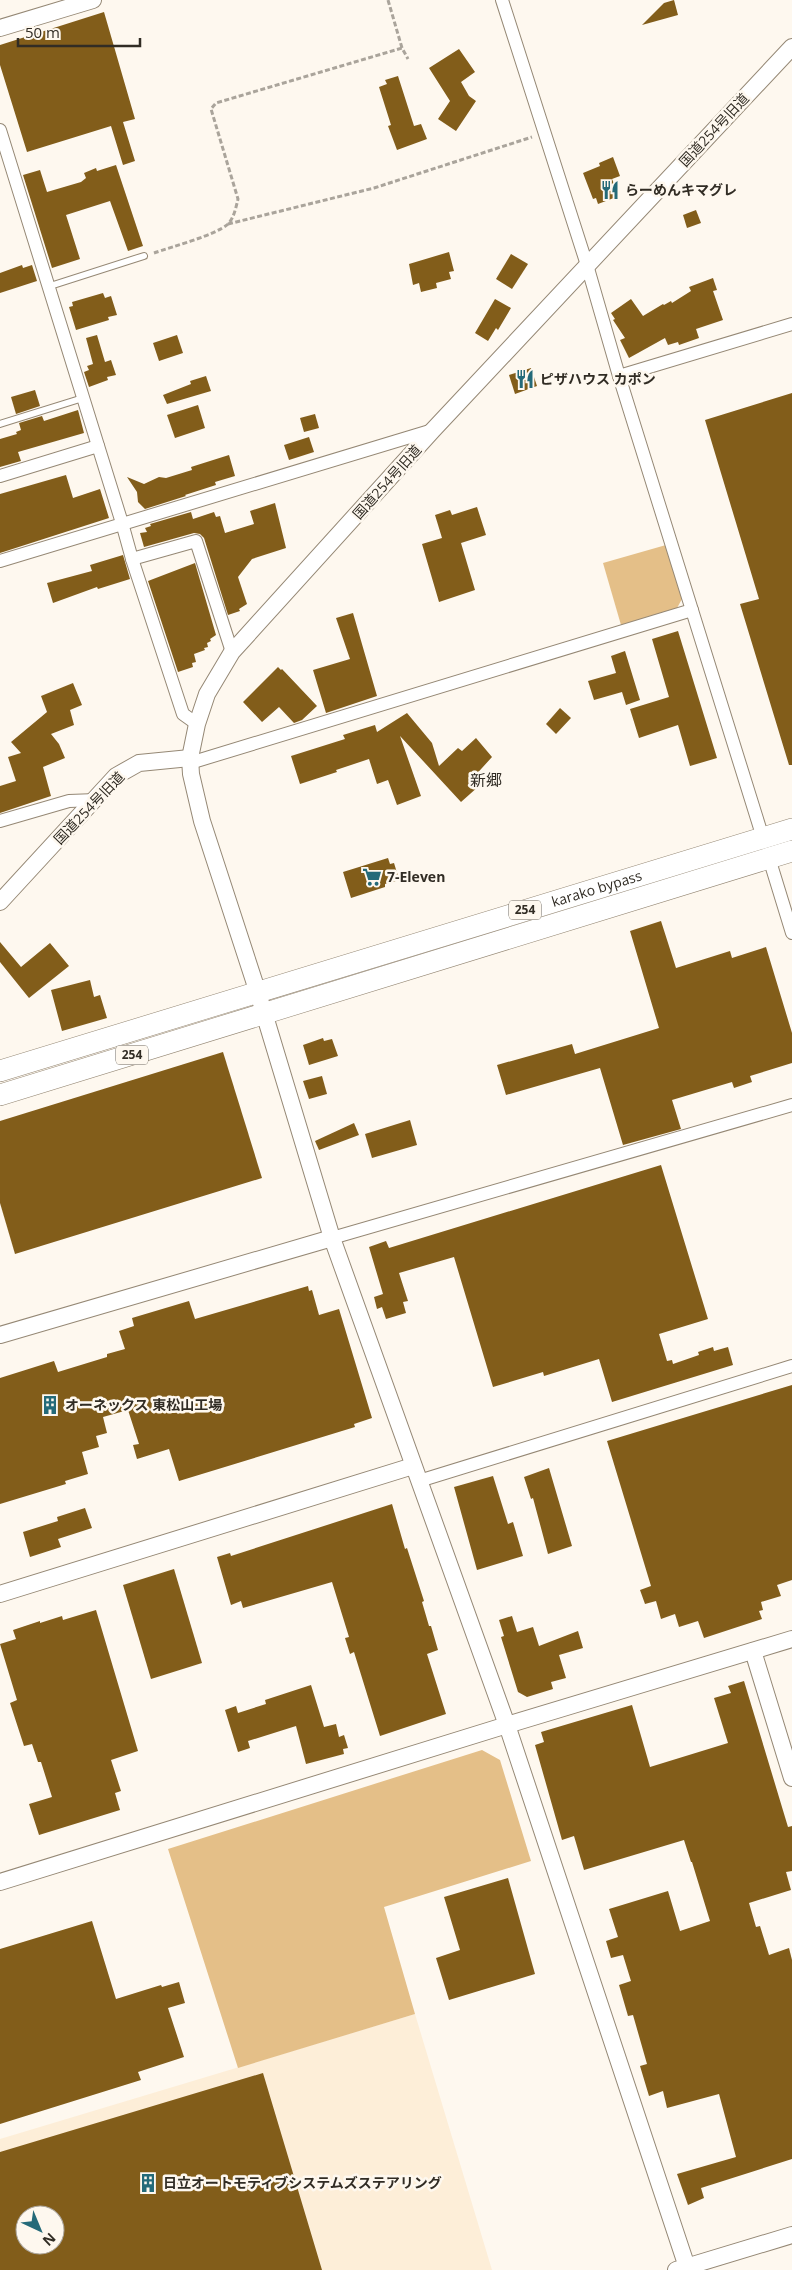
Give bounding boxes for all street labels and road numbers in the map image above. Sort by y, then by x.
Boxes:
street label: 国道254号旧道 [675,89,753,171]
street label: 国道254号旧道 [348,440,425,523]
street label: 国道254号旧道 [49,767,128,848]
street label: karako bypass [549,865,644,911]
road number: 254 [509,900,541,920]
road number: 254 [116,1046,148,1064]

